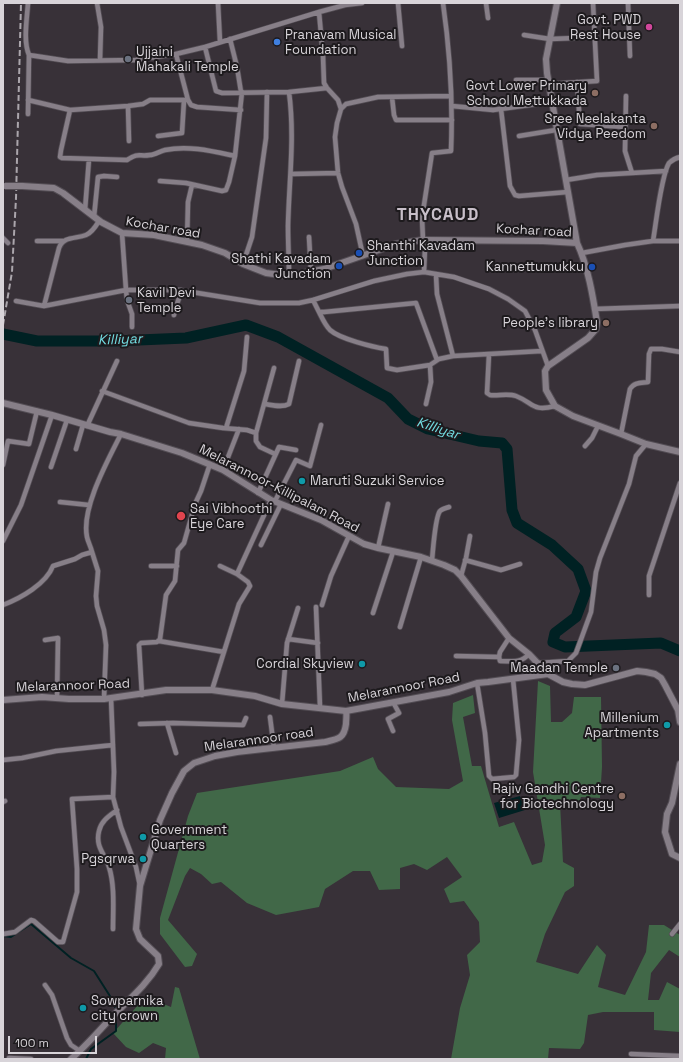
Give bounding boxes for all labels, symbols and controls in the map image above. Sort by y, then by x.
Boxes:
place label: Govt. PWD Rest House [570,12,641,43]
marker: Govt. PWD Rest House [644,22,654,32]
place label: Pranavam Musical Foundation [285,27,397,58]
marker: Pranavam Musical Foundation [272,37,282,47]
place label: Ujjaini Mahakali Temple [136,44,239,75]
marker: Ujjaini Mahakali Temple [123,54,133,64]
place label: Govt Lower Primary School Mettukkada [466,78,587,109]
marker: Govt Lower Primary School Mettukkada [590,88,600,98]
place label: Sree Neelakanta Vidya Peedom [544,111,646,142]
marker: Sree Neelakanta Vidya Peedom [649,121,659,131]
district label: THYCAUD [397,205,479,225]
street label: Kochar road [124,214,202,242]
street label: Kochar road [496,221,572,241]
place label: Shanthi Kavadam Junction [367,238,475,269]
marker: Shanthi Kavadam Junction [354,248,364,258]
place label: Shathi Kavadam Junction [231,251,331,282]
place label: Kannettumukku [486,259,584,275]
marker: Shathi Kavadam Junction [334,261,344,271]
marker: Kannettumukku [587,262,597,272]
place label: Kavil Devi Temple [137,285,195,316]
marker: Kavil Devi Temple [124,295,134,305]
place label: People's library [503,315,598,331]
marker: People's library [601,318,611,328]
water label: Killiyar [98,331,142,349]
water label: Killiyar [414,414,462,444]
street label: Melarannoor-Killipalam Road [196,442,362,536]
place label: Maruti Suzuki Service [310,473,444,489]
marker: Maruti Suzuki Service [297,476,307,486]
place label: Sai Vibhoothi Eye Care [190,501,272,532]
marker: Sai Vibhoothi Eye Care [175,510,187,522]
place label: Cordial Skyview [256,656,354,672]
marker: Cordial Skyview [357,659,367,669]
place label: Maadan Temple [510,660,608,676]
marker: Maadan Temple [611,663,621,673]
street label: Melarannoor Road [347,669,461,707]
street label: Melarannoor Road [16,676,130,696]
place label: Millenium Apartments [585,710,659,741]
marker: Millenium Apartments [662,720,672,730]
street label: Melarannoor road [203,725,315,755]
place label: Rajiv Gandhi Centre for Biotechnology [493,781,614,812]
marker: Rajiv Gandhi Centre for Biotechnology [617,791,627,801]
place label: Government Quarters [151,822,227,853]
marker: Government Quarters [138,832,148,842]
place label: Pgsqrwa [81,851,135,867]
marker: Pgsqrwa [138,854,148,864]
place label: Sowparnika city crown [91,993,164,1024]
marker: Sowparnika city crown [78,1003,88,1013]
scale bar [10,1028,99,1054]
text: 100 m [15,1035,49,1051]

